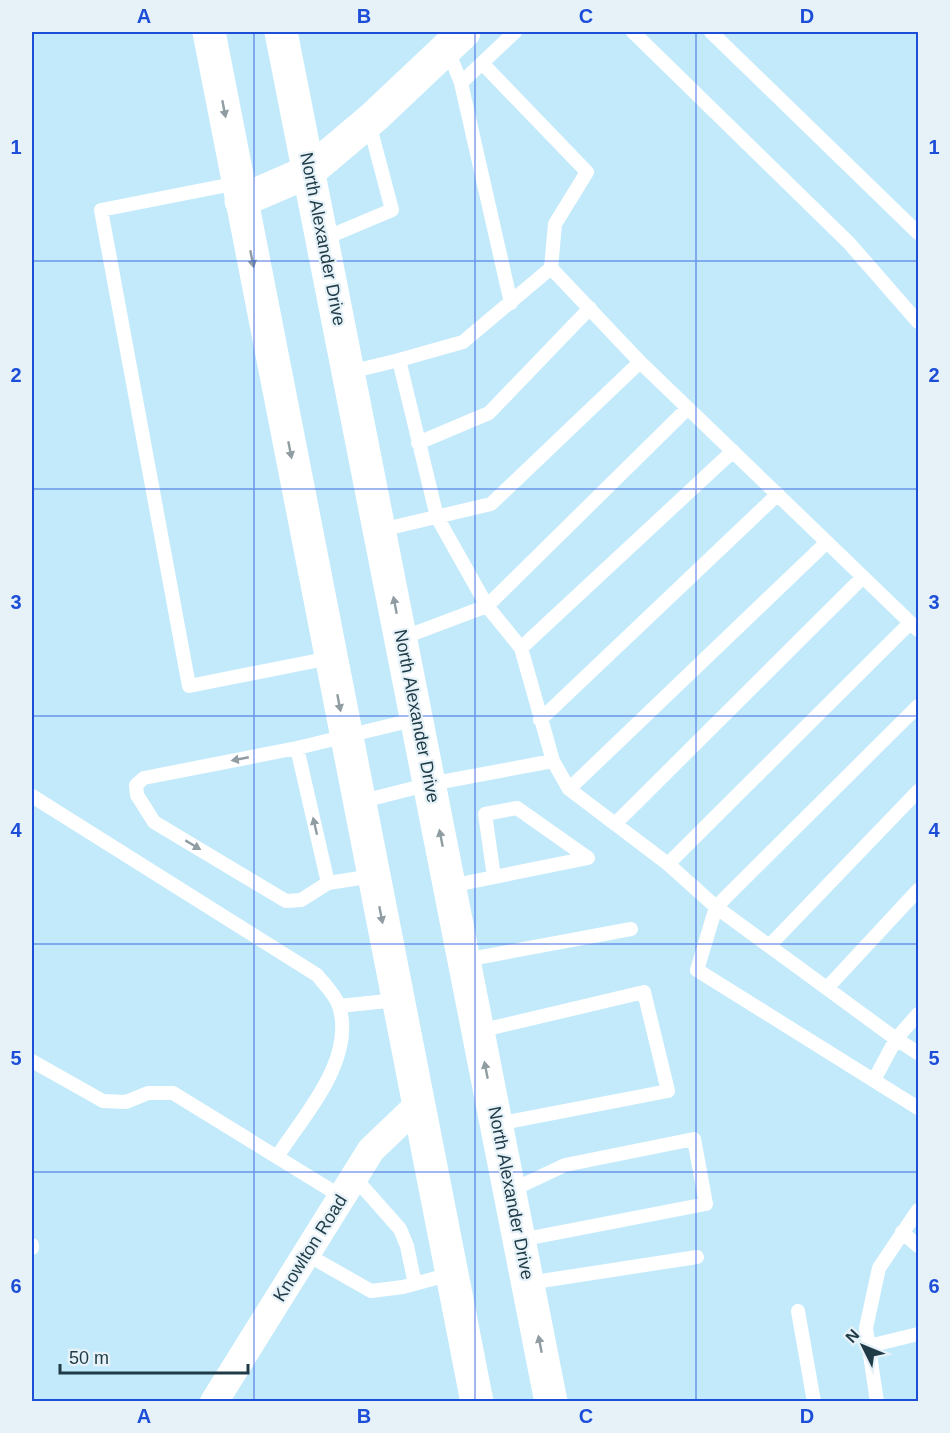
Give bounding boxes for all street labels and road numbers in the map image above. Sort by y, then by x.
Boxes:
street label: North Alexander Drive [296,151,350,327]
street label: North Alexander Drive [390,628,444,804]
street label: North Alexander Drive [484,1105,538,1281]
street label: Knowlton Road [269,1191,351,1305]

